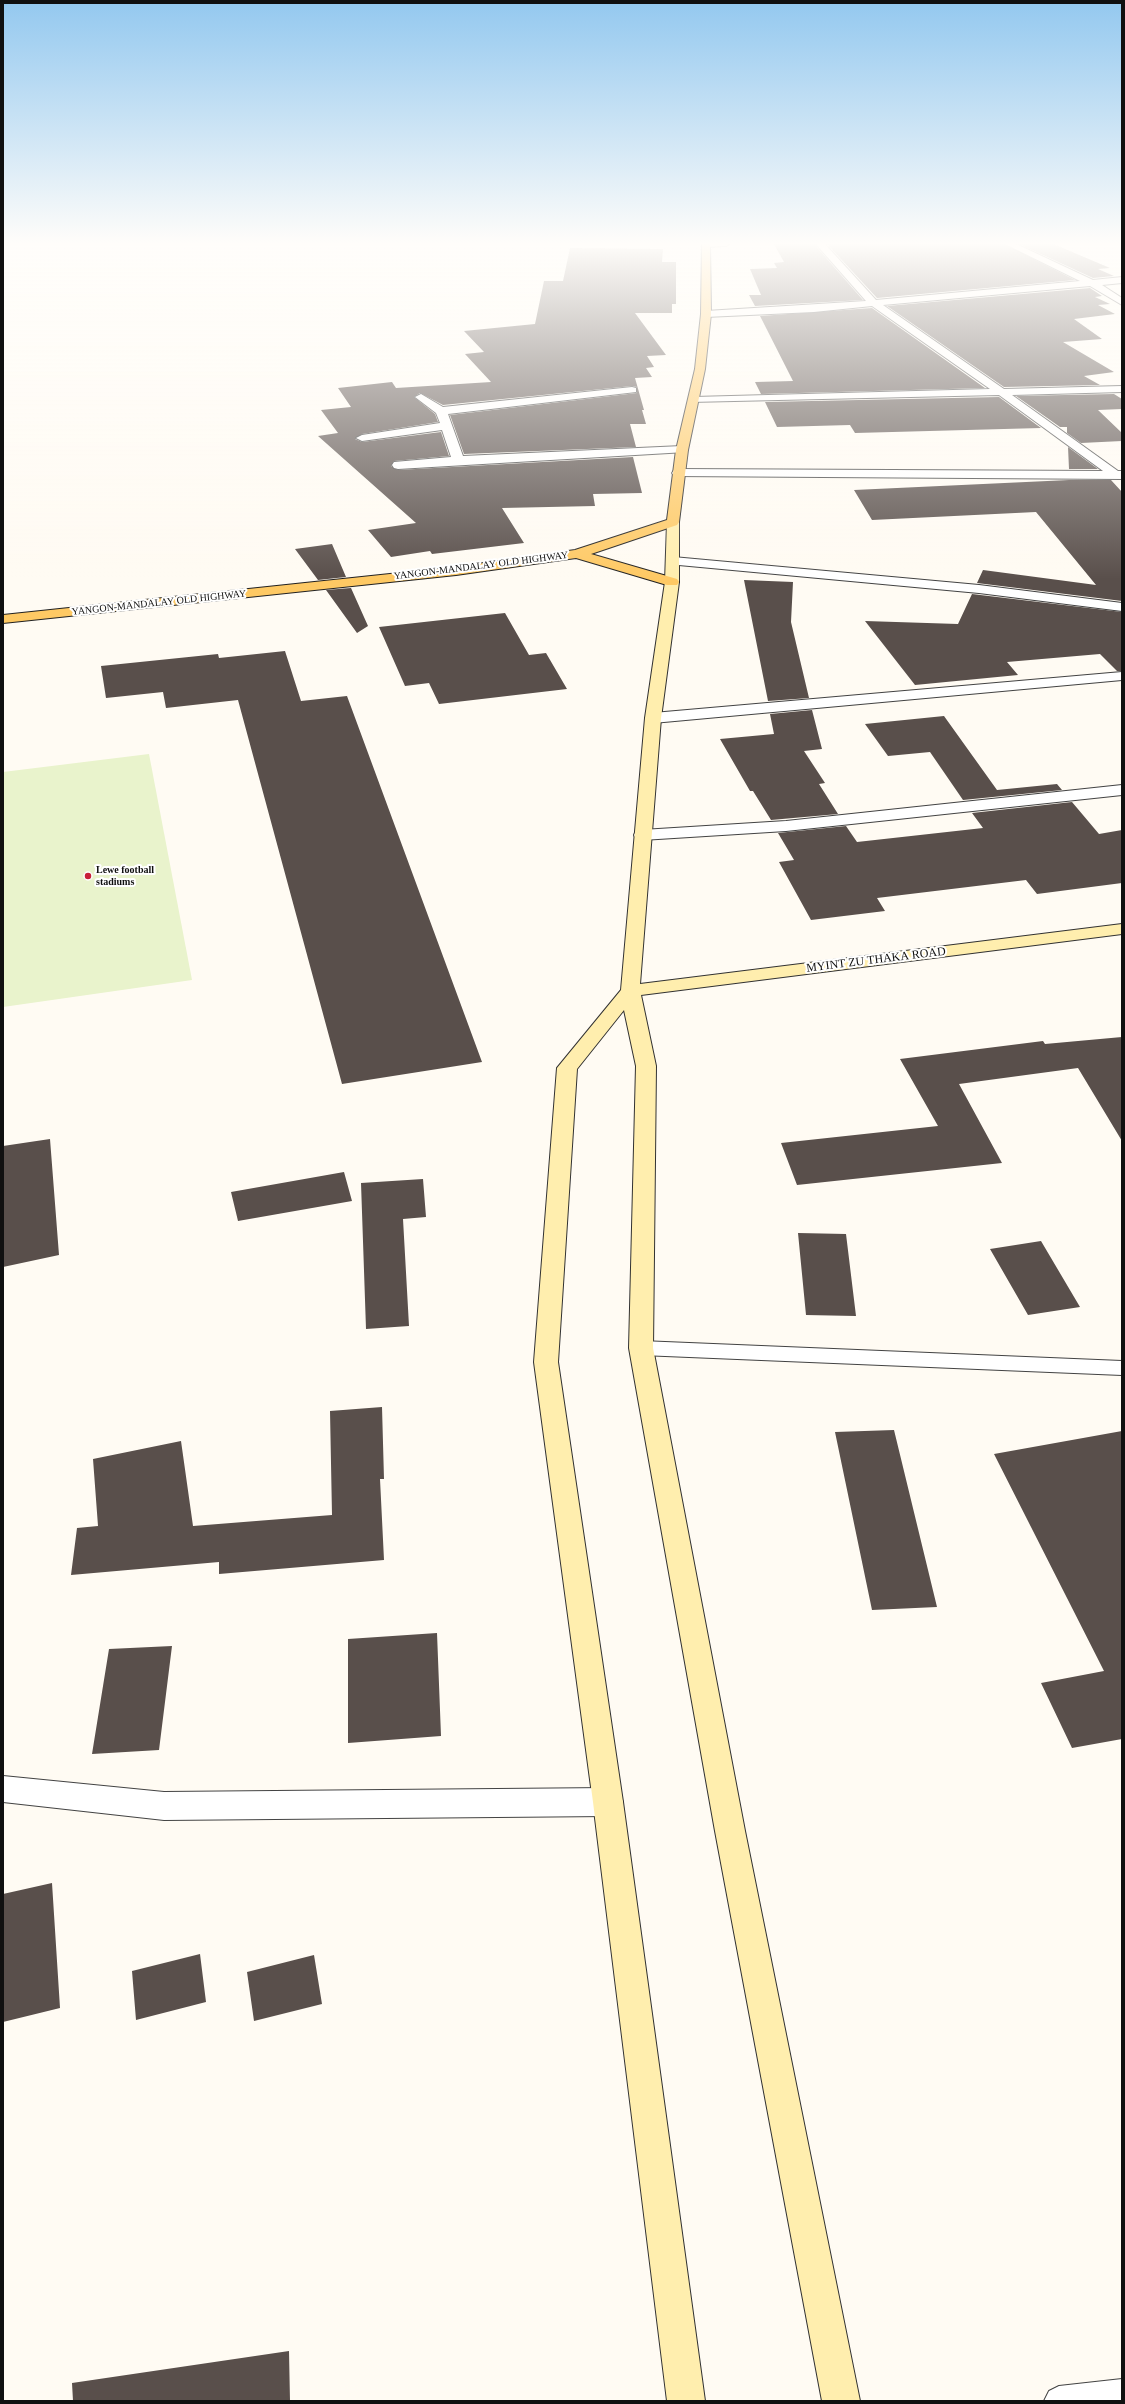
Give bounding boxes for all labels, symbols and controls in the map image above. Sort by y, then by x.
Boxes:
street label: YANGON-MANDALAY OLD HIGHWAY [393,549,569,583]
street label: YANGON-MANDALAY OLD HIGHWAY [71,588,247,618]
place label: Lewe football stadiums [96,864,154,888]
marker: Lewe football stadiums [83,871,93,881]
street label: MYINT ZU THAKA ROAD [805,944,947,976]

